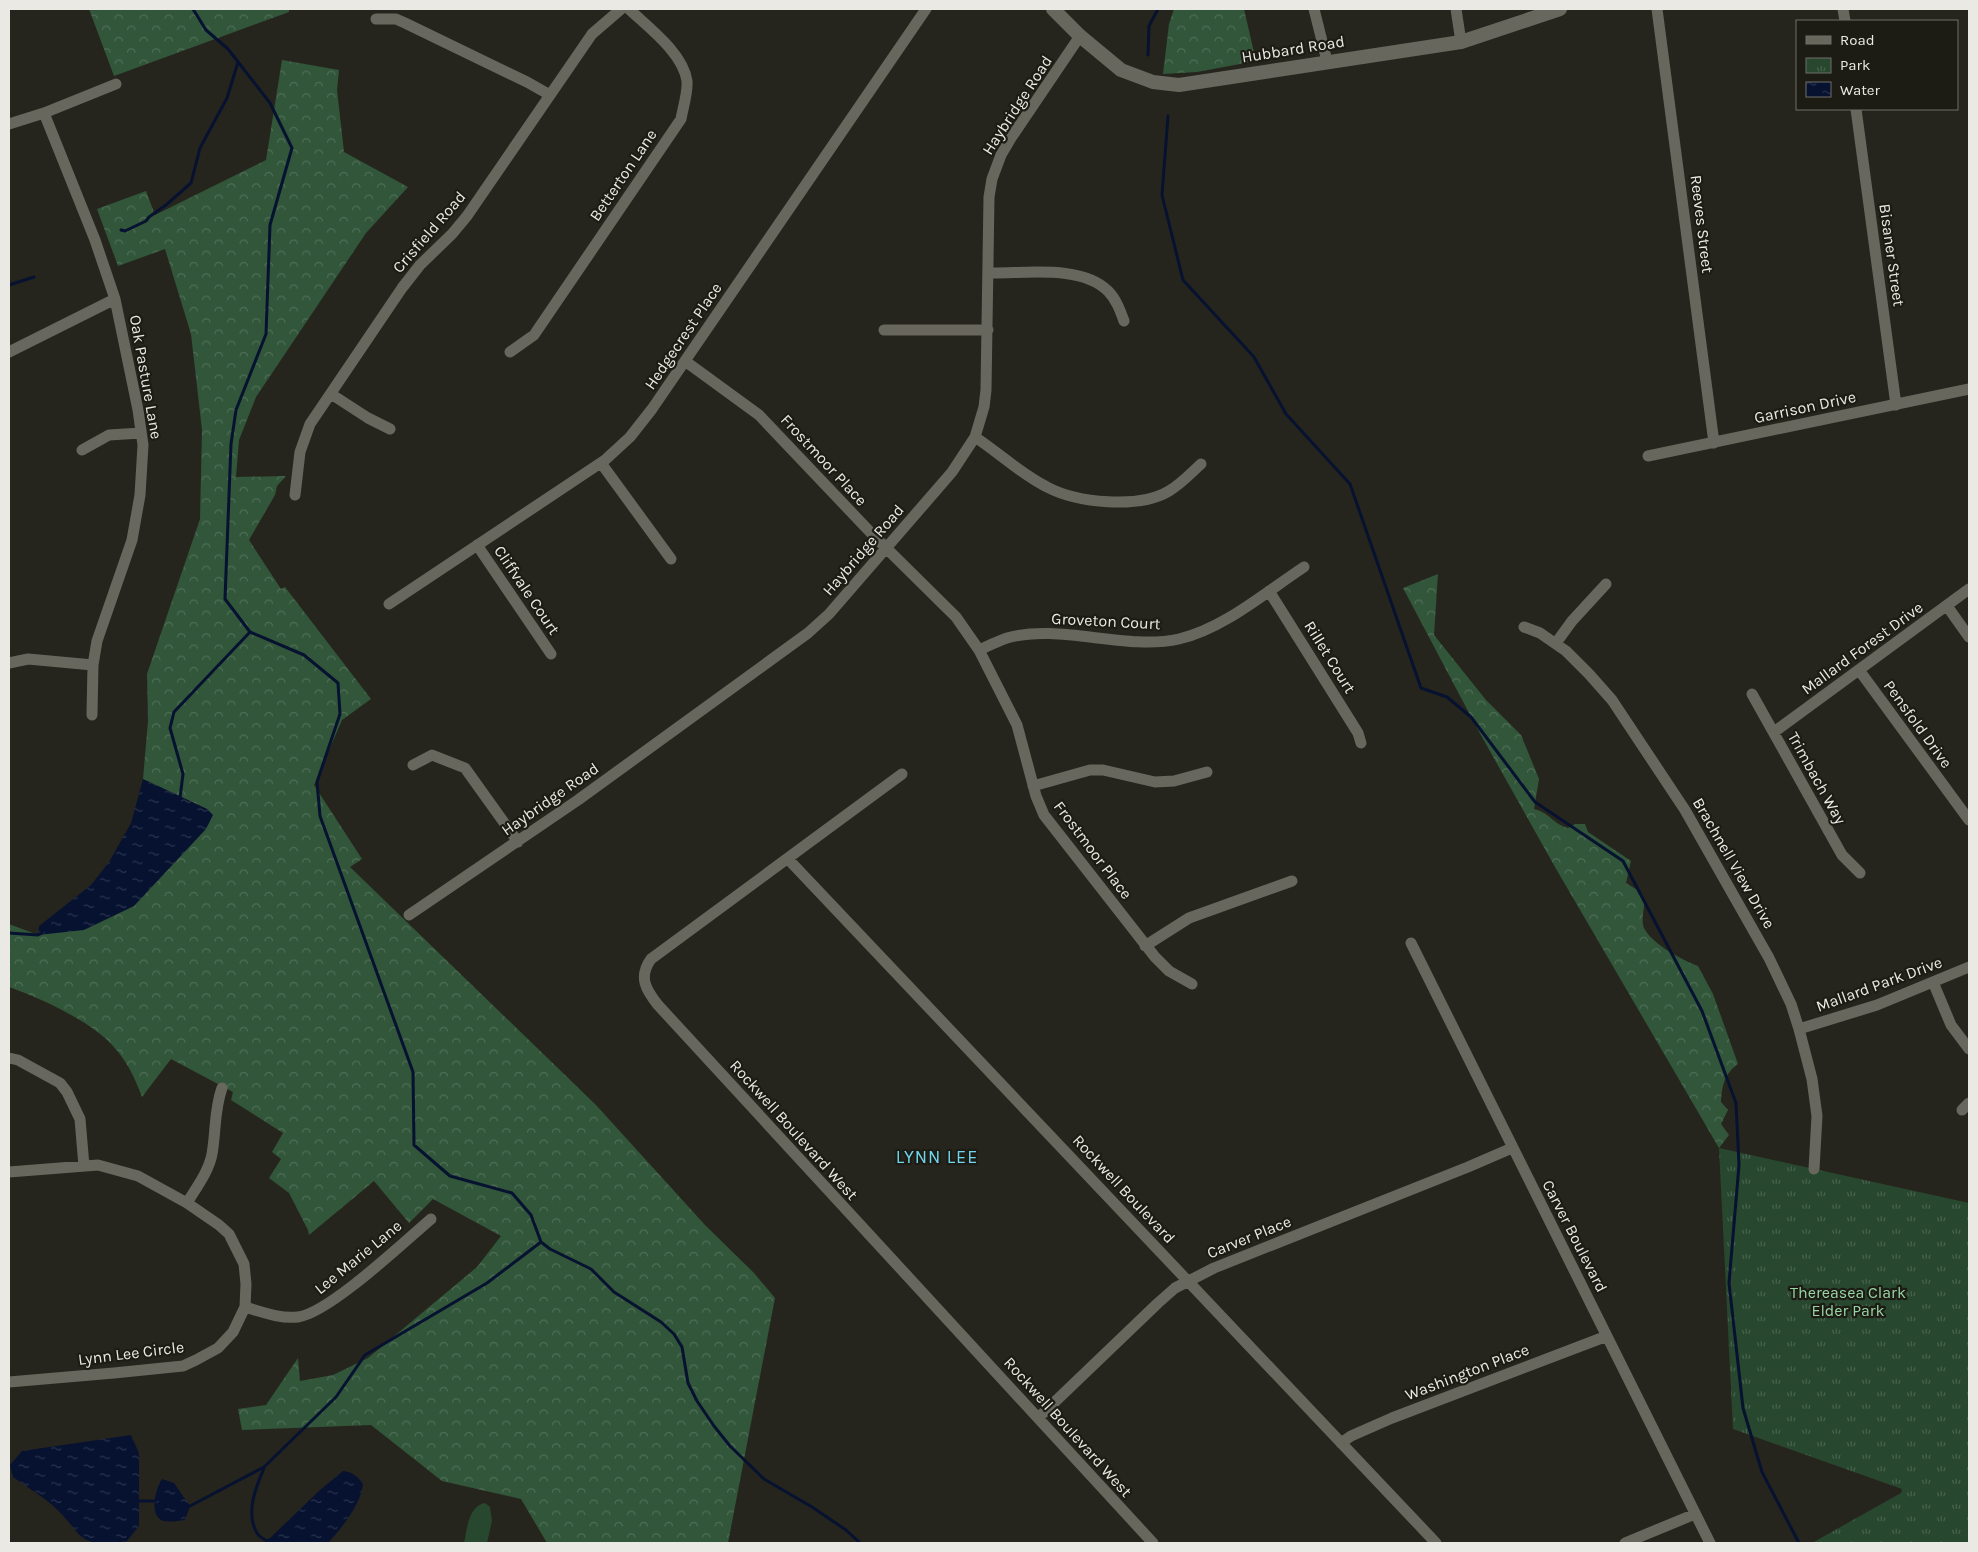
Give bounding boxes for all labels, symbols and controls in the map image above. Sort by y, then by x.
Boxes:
legend [1796,20,1958,110]
street label: Hubbard Road [1240,31,1346,67]
text: Road [1840,31,1875,49]
street label: Haybridge Road [978,52,1056,158]
text: Park [1840,56,1870,74]
text: Water [1840,81,1881,99]
street label: Betterton Lane [585,126,661,224]
street label: Reeves Street [1687,174,1717,274]
street label: Crisfield Road [388,187,470,277]
street label: Bisaner Street [1875,203,1909,307]
street label: Hedgecrest Place [640,279,726,393]
street label: Oak Pasture Lane [126,313,166,441]
street label: Garrison Drive [1752,387,1858,427]
street label: Frostmoor Place [777,410,871,510]
street label: Haybridge Road [818,501,908,599]
street label: Cliffvale Court [490,542,564,638]
street label: Mallard Forest Drive [1798,598,1926,698]
street label: Groveton Court [1051,609,1161,633]
street label: Rillet Court [1300,617,1360,697]
street label: Pensfold Drive [1880,676,1956,772]
street label: Trimbach Way [1784,729,1850,828]
street label: Haybridge Road [498,758,602,840]
street label: Brachnell View Drive [1689,794,1779,932]
street label: Frostmoor Place [1050,797,1136,903]
street label: Mallard Park Drive [1813,952,1945,1016]
street label: Rockwell Boulevard West [726,1056,862,1204]
street label: Rockwell Boulevard [1069,1131,1179,1247]
district label: LYNN LEE [896,1146,978,1168]
street label: Carver Boulevard [1539,1177,1611,1295]
street label: Carver Place [1204,1212,1294,1262]
street label: Lee Marie Lane [311,1216,405,1298]
park label: Thereasea Clark Elder Park [1790,1283,1906,1320]
street label: Lynn Lee Circle [77,1337,185,1369]
street label: Washington Place [1402,1340,1532,1404]
street label: Rockwell Boulevard West [1000,1353,1136,1501]

